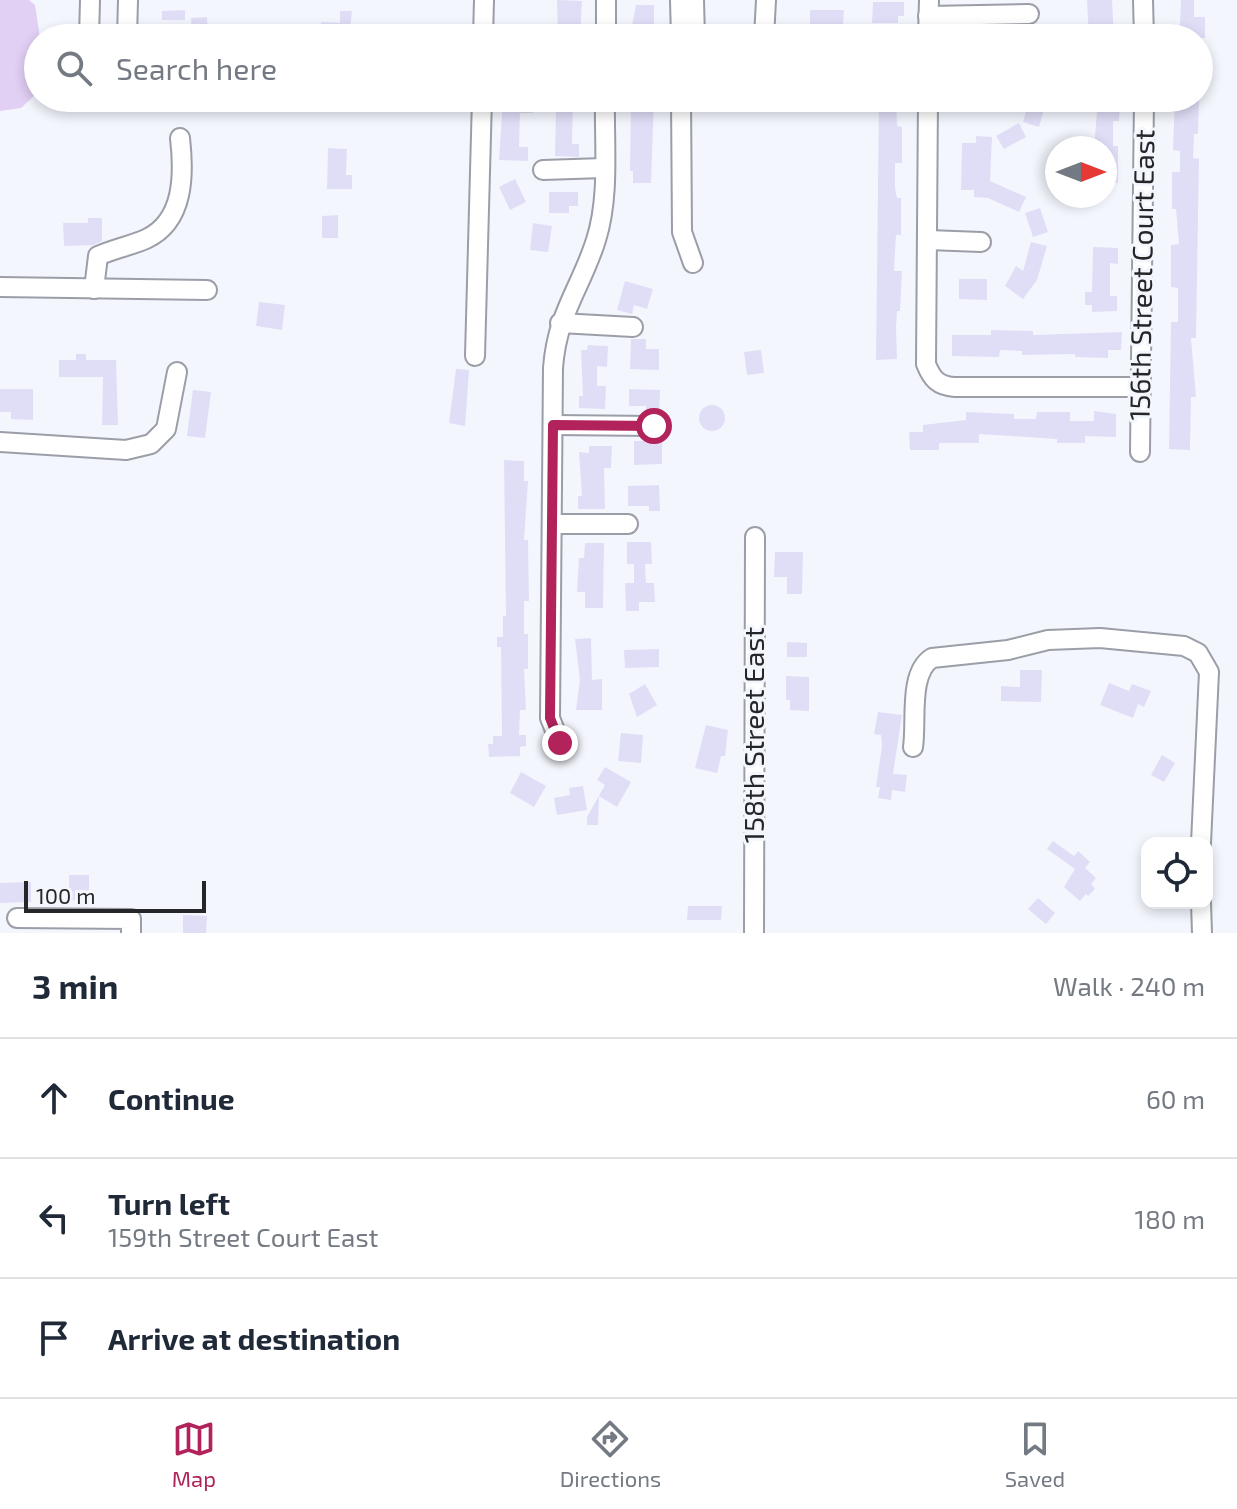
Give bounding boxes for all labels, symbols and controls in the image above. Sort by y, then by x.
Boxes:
search box [24,24,1213,112]
icon: search [52,46,96,90]
text: Search here [116,50,277,86]
street label: 156th Street Court East [1121,129,1161,421]
north arrow [1045,136,1117,208]
route start [636,408,672,444]
street label: 158th Street East [736,627,770,843]
route end [542,725,578,761]
map controls [1141,837,1213,909]
button: locate [1141,837,1213,909]
scale bar [24,877,206,913]
text: 100 m [36,882,95,908]
text: 3 min [32,965,118,1006]
text: Walk · 240 m [1053,970,1205,1001]
icon: ahead [32,1076,76,1120]
text: Continue [108,1080,235,1116]
text: 60 m [1146,1083,1205,1114]
text: Turn left [108,1185,230,1221]
icon: left [32,1196,76,1240]
text: 180 m [1135,1203,1205,1234]
text: 159th Street Court East [108,1221,379,1252]
icon: arrive [32,1316,76,1360]
text: Arrive at destination [108,1320,400,1356]
tab: Map [172,1417,216,1491]
tab: Directions [560,1417,661,1491]
tab: Saved [1005,1417,1065,1491]

